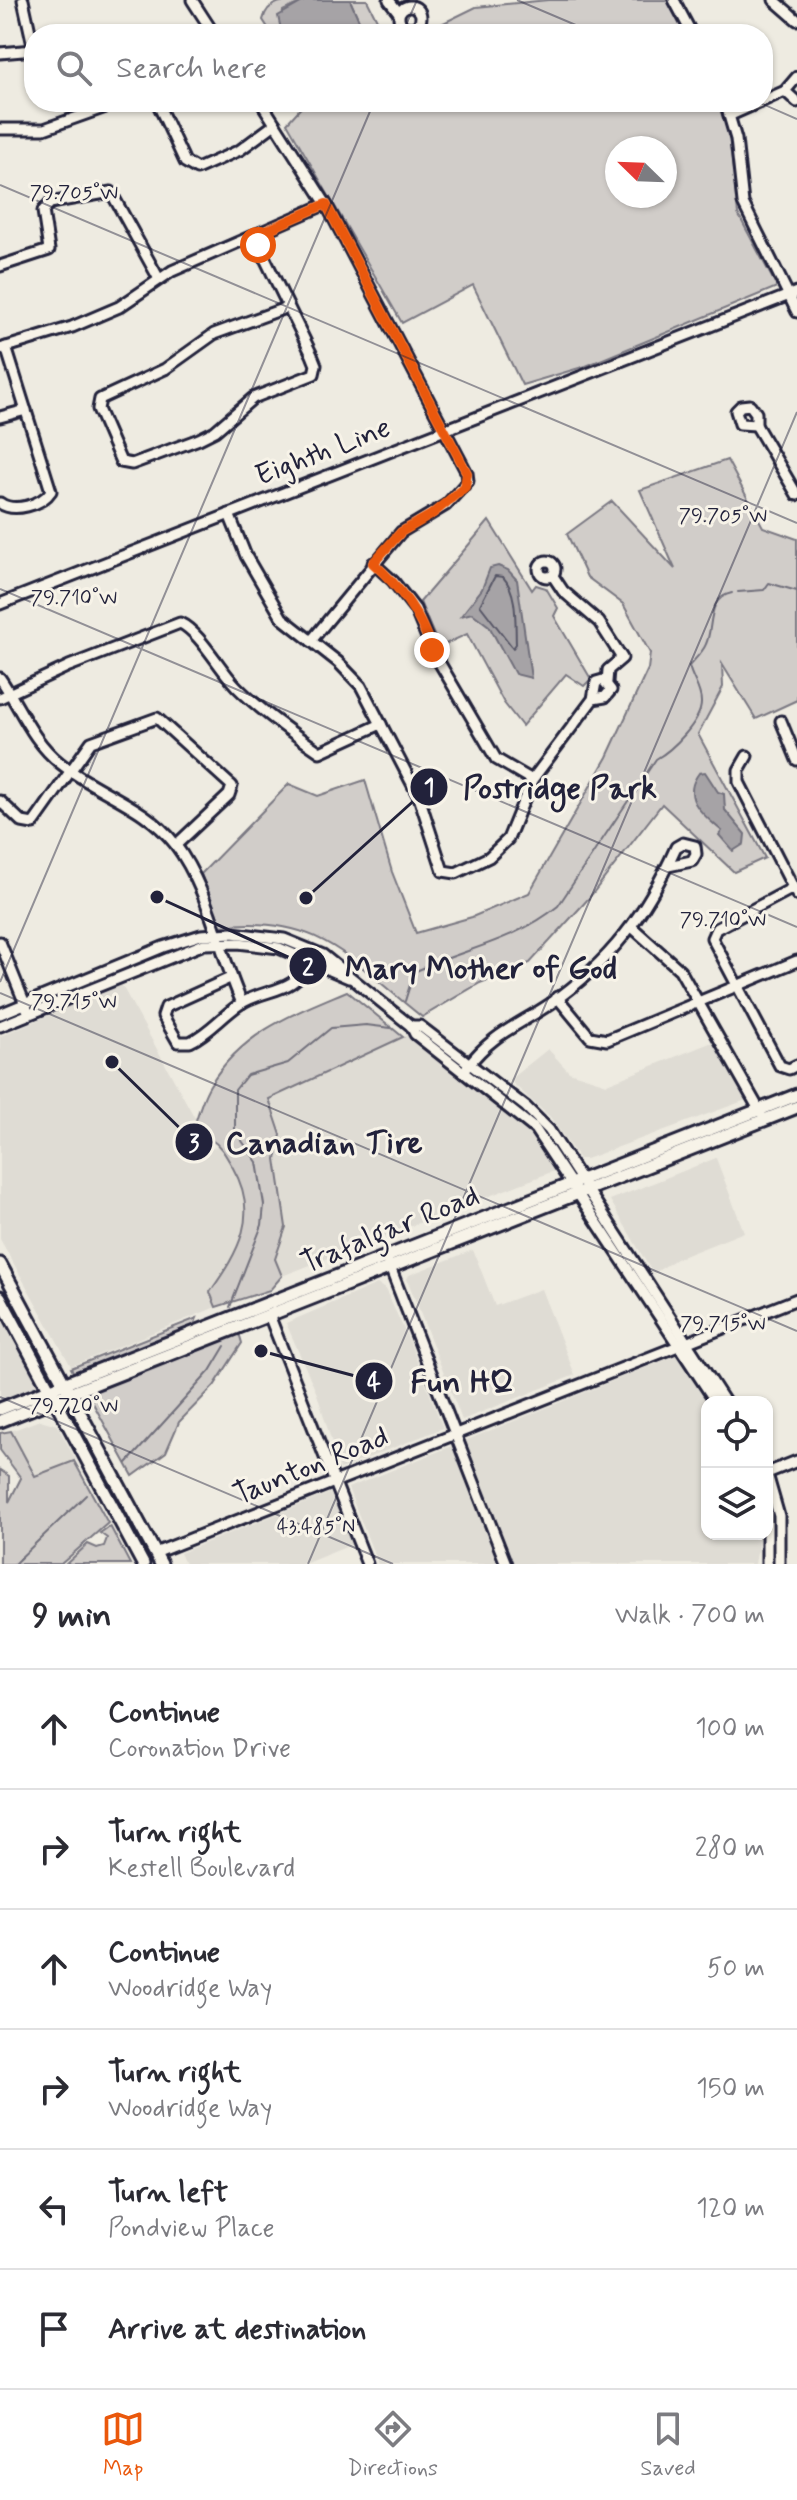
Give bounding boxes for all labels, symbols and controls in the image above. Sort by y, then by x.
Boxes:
search box [24,24,773,112]
icon: search [52,46,96,90]
text: Search here [116,49,267,88]
north arrow [605,136,677,208]
text: 79.705°W [30,180,118,207]
route start [240,227,276,263]
street label: Eighth Line [250,408,396,496]
text: 79.705°W [679,503,767,530]
text: 79.710°W [31,585,117,612]
route end [414,632,450,668]
callout: Postridge Park [409,759,671,815]
text: Postridge Park [463,768,657,813]
text: 1 [424,773,434,804]
text: 79.710°W [680,907,766,934]
callout: Mary Mother of God [288,938,635,994]
text: Mary Mother of God [345,948,617,990]
text: 2 [302,953,314,984]
text: 79.715°W [31,989,117,1016]
callout: Canadian Tire [174,1114,434,1170]
text: Canadian Tire [225,1123,423,1165]
text: 3 [189,1129,200,1160]
street label: Trafalgar Road [295,1176,486,1286]
text: 79.715°W [680,1311,766,1338]
callout: Fun HQ [354,1353,530,1409]
text: Fun HQ [410,1362,514,1404]
text: 4 [367,1368,381,1399]
text: 79.720°W [30,1393,118,1420]
map controls [701,1396,773,1540]
button: locate [701,1396,773,1468]
street label: Taunton Road [228,1417,394,1515]
button: layers [701,1468,773,1540]
text: 43.485°N [277,1514,355,1541]
text: 9 min [32,1594,112,1639]
text: Walk · 700 m [615,1599,765,1633]
text: Continue [108,1693,220,1732]
icon: ahead [32,1707,76,1751]
text: 100 m [695,1712,765,1746]
text: Coronation Drive [108,1732,291,1766]
text: Turn right [108,1813,241,1852]
icon: right [32,1827,76,1871]
text: 280 m [695,1832,765,1866]
text: Kestell Boulevard [108,1852,295,1886]
text: Continue [108,1933,220,1972]
icon: ahead [32,1947,76,1991]
text: 50 m [707,1952,765,1986]
text: Woodridge Way [108,1972,272,2006]
text: Turn right [108,2053,241,2092]
icon: right [32,2067,76,2111]
text: 150 m [696,2072,765,2106]
text: Woodridge Way [108,2092,272,2126]
text: Turn left [108,2173,228,2212]
icon: left [32,2187,76,2231]
text: 120 m [696,2192,765,2226]
text: Pondview Place [108,2212,275,2246]
icon: arrive [32,2307,76,2351]
text: Arrive at destination [108,2310,366,2349]
tab: Map [101,2407,145,2483]
tab: Directions [347,2407,438,2483]
tab: Saved [640,2407,696,2483]

